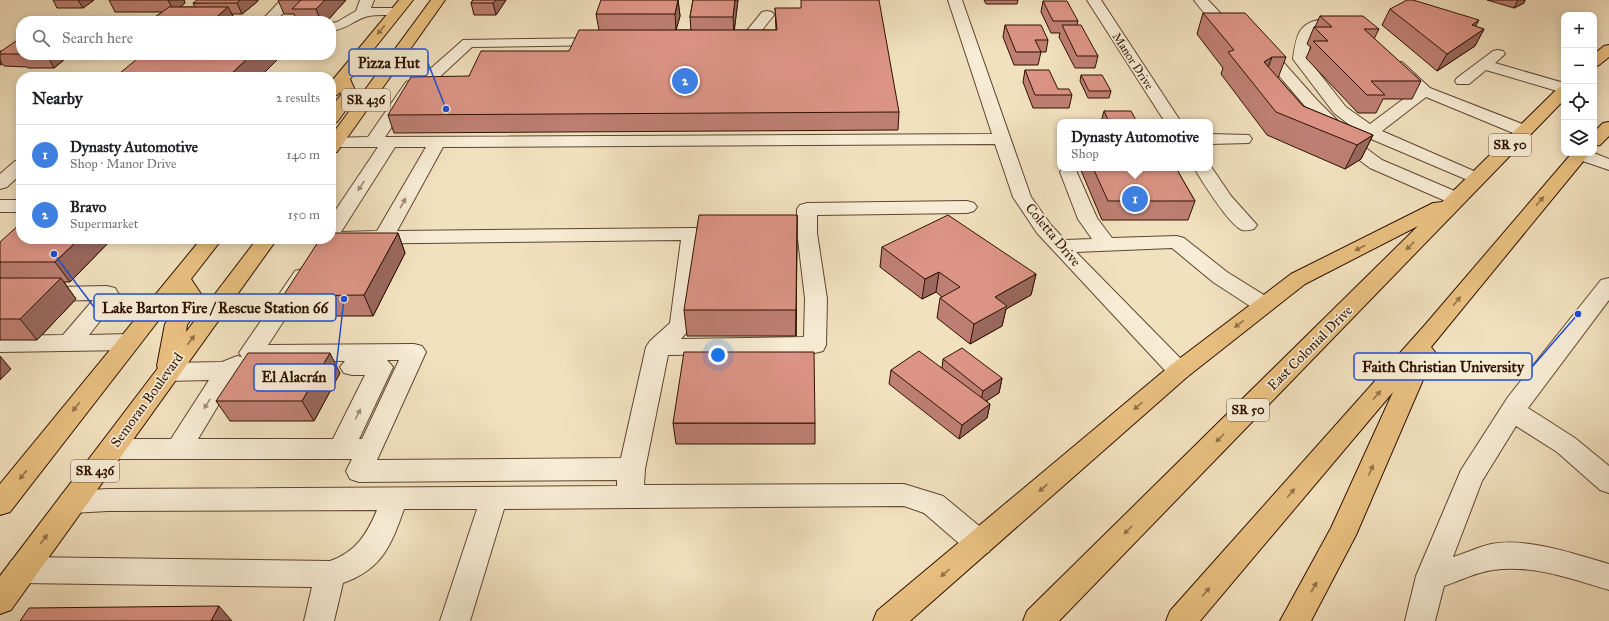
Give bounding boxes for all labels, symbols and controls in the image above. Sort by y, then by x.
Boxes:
map controls [1561,12,1597,156]
button: + [1561,12,1597,48]
search box [16,16,336,60]
one-way arrow [377,25,386,36]
icon: search [30,27,52,49]
text: Search here [62,29,133,47]
street label: Manor Drive [1109,30,1157,92]
button: − [1561,48,1597,84]
callout: Pizza Hut [349,49,428,76]
text: Pizza Hut [358,54,421,72]
pin: 2 [672,66,698,96]
button: locate [1561,84,1597,120]
text: Nearby [32,88,83,109]
road number: SR 436 [342,89,390,111]
text: 2 results [276,90,320,106]
popup [1057,119,1213,171]
button: layers [1561,120,1597,156]
text: Dynasty Automotive [1071,128,1199,146]
road number: SR 50 [1489,134,1531,156]
text: Dynasty Automotive [70,138,198,156]
text: Shop [1071,146,1099,162]
text: 1 [42,147,48,163]
text: 140 m [286,147,320,163]
text: Shop · Manor Drive [70,156,177,172]
one-way arrow [357,181,365,191]
pin: 1 [1122,184,1148,214]
one-way arrow [1536,196,1545,206]
one-way arrow [400,197,406,209]
text: Bravo [70,198,106,216]
street label: Coletta Drive [1022,200,1084,270]
text: 2 [42,207,48,223]
text: 150 m [288,207,320,223]
text: Supermarket [70,216,138,232]
one-way arrow [1405,241,1415,251]
one-way arrow [1354,245,1366,251]
callout: Lake Barton Fire / Rescue Station 66 [94,294,336,321]
one-way arrow [1452,295,1461,306]
text: Lake Barton Fire / Rescue Station 66 [102,299,329,317]
street label: East Colonial Drive [1264,302,1356,394]
one-way arrow [1233,320,1244,329]
one-way arrow [187,335,195,346]
your location [708,345,728,365]
street label: Semoran Boulevard [107,349,187,451]
callout: Faith Christian University [1354,353,1532,380]
text: Faith Christian University [1362,358,1525,377]
callout: El Alacrán [254,364,335,391]
text: El Alacrán [262,368,327,386]
one-way arrow [1372,390,1381,400]
one-way arrow [203,398,210,410]
road number: SR 50 [1227,399,1269,421]
one-way arrow [72,402,81,413]
one-way arrow [1133,402,1143,411]
one-way arrow [355,408,361,420]
one-way arrow [1215,433,1225,443]
road number: SR 436 [71,460,119,482]
one-way arrow [1368,464,1374,476]
one-way arrow [19,469,27,480]
one-way arrow [1039,483,1048,492]
one-way arrow [1287,488,1296,499]
one-way arrow [1123,525,1133,535]
one-way arrow [40,534,49,545]
one-way arrow [939,568,950,577]
one-way arrow [1310,581,1317,593]
one-way arrow [1202,586,1211,597]

